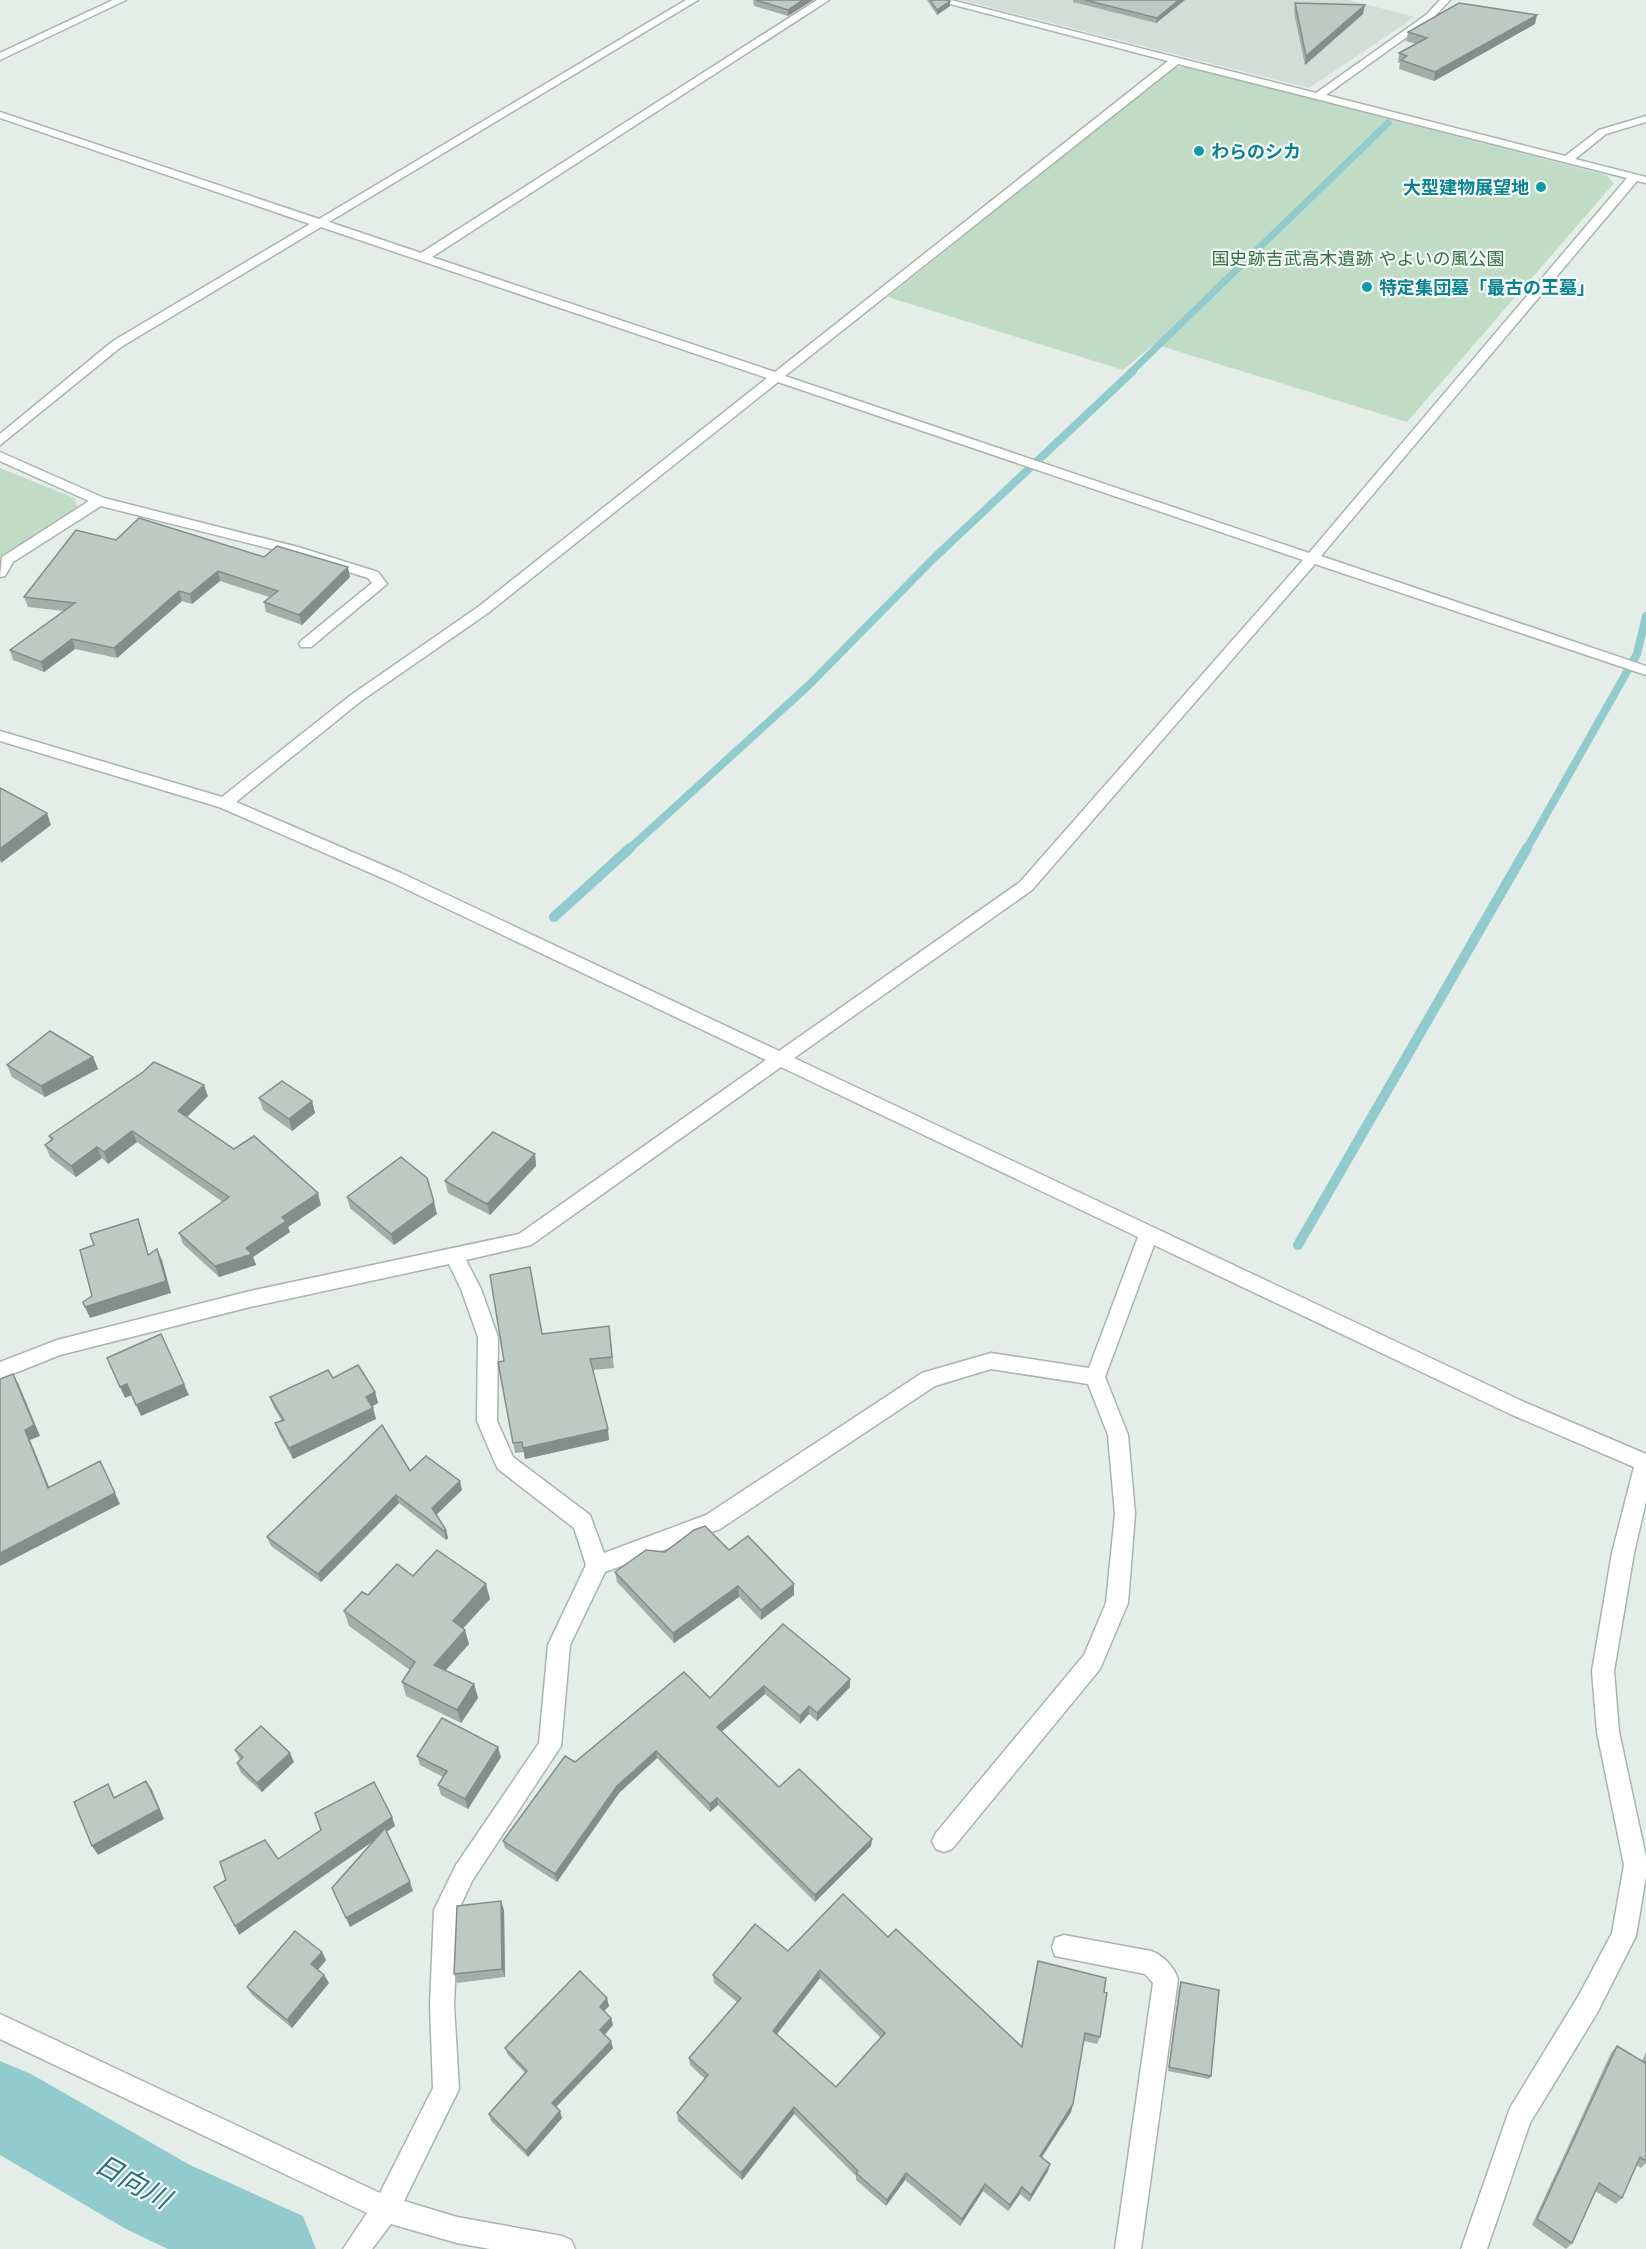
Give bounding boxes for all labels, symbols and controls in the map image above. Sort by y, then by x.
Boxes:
place label: わらのシカ [1211,140,1301,163]
marker: わらのシカ [1192,144,1206,158]
place label: 大型建物展望地 [1403,176,1529,199]
marker: 大型建物展望地 [1534,180,1548,194]
park label: 国史跡吉武高木遺跡 やよいの風公園 [1212,247,1504,270]
place label: 特定集団墓「最古の王墓」 [1379,276,1595,299]
marker: 特定集団墓「最古の王墓」 [1360,280,1374,294]
water label: 日向川 [89,2146,179,2217]

